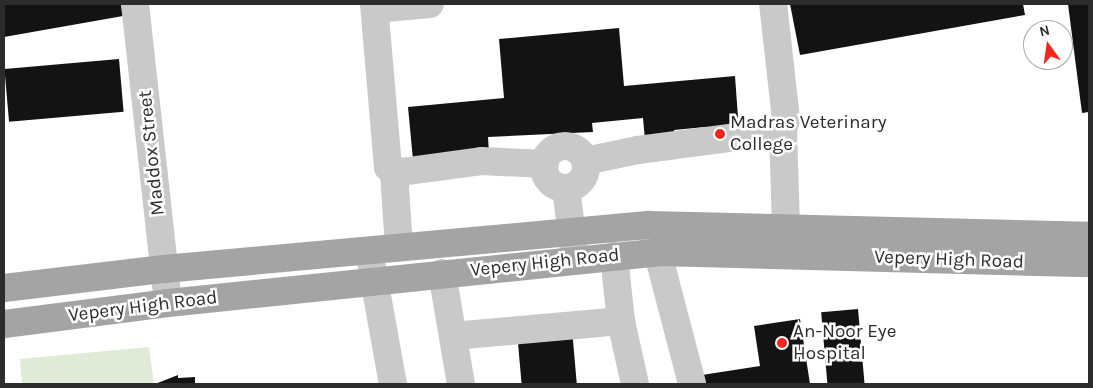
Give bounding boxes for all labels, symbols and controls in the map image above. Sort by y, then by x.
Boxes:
north arrow [1023,20,1073,70]
text: N [1038,21,1051,40]
street label: Maddox Street [134,89,170,217]
place label: Madras Veterinary College [730,112,887,156]
marker: Madras Veterinary College [714,128,726,140]
street label: Vepery High Road [469,244,621,282]
street label: Vepery High Road [874,246,1024,274]
street label: Vepery High Road [67,287,219,327]
place label: An-Noor Eye Hospital [793,321,896,365]
marker: An-Noor Eye Hospital [775,336,789,350]

